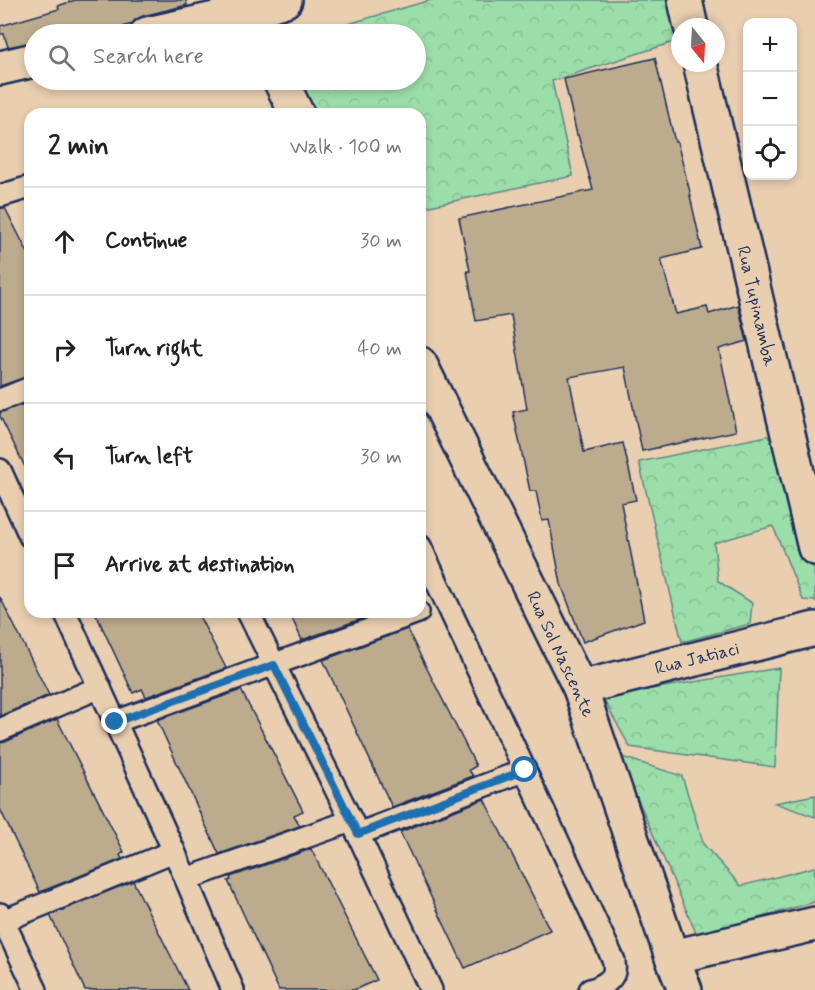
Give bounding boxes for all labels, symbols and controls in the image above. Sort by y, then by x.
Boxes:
north arrow [671,18,725,72]
map controls [743,18,797,180]
button: + [743,18,797,72]
search box [24,24,426,90]
icon: search [45,41,78,74]
text: Search here [93,43,204,71]
button: − [743,72,797,126]
button: locate [743,126,797,180]
text: 2 min [48,130,109,164]
text: Walk · 100 m [290,134,402,161]
icon: ahead [48,225,81,258]
text: Continue [105,227,187,255]
text: 30 m [360,228,402,255]
street label: Rua Tupinamba [731,244,782,369]
icon: right [48,333,81,366]
text: Turn right [105,335,203,363]
text: 40 m [358,336,402,363]
icon: left [48,441,81,474]
text: Turn left [105,443,193,471]
text: 30 m [360,444,402,471]
icon: arrive [48,549,81,582]
text: Arrive at destination [105,551,295,579]
street label: Rua Sol Nascente [520,588,600,721]
street label: Rua Jatiaci [652,637,742,681]
route end [101,708,127,734]
route start [511,756,537,782]

